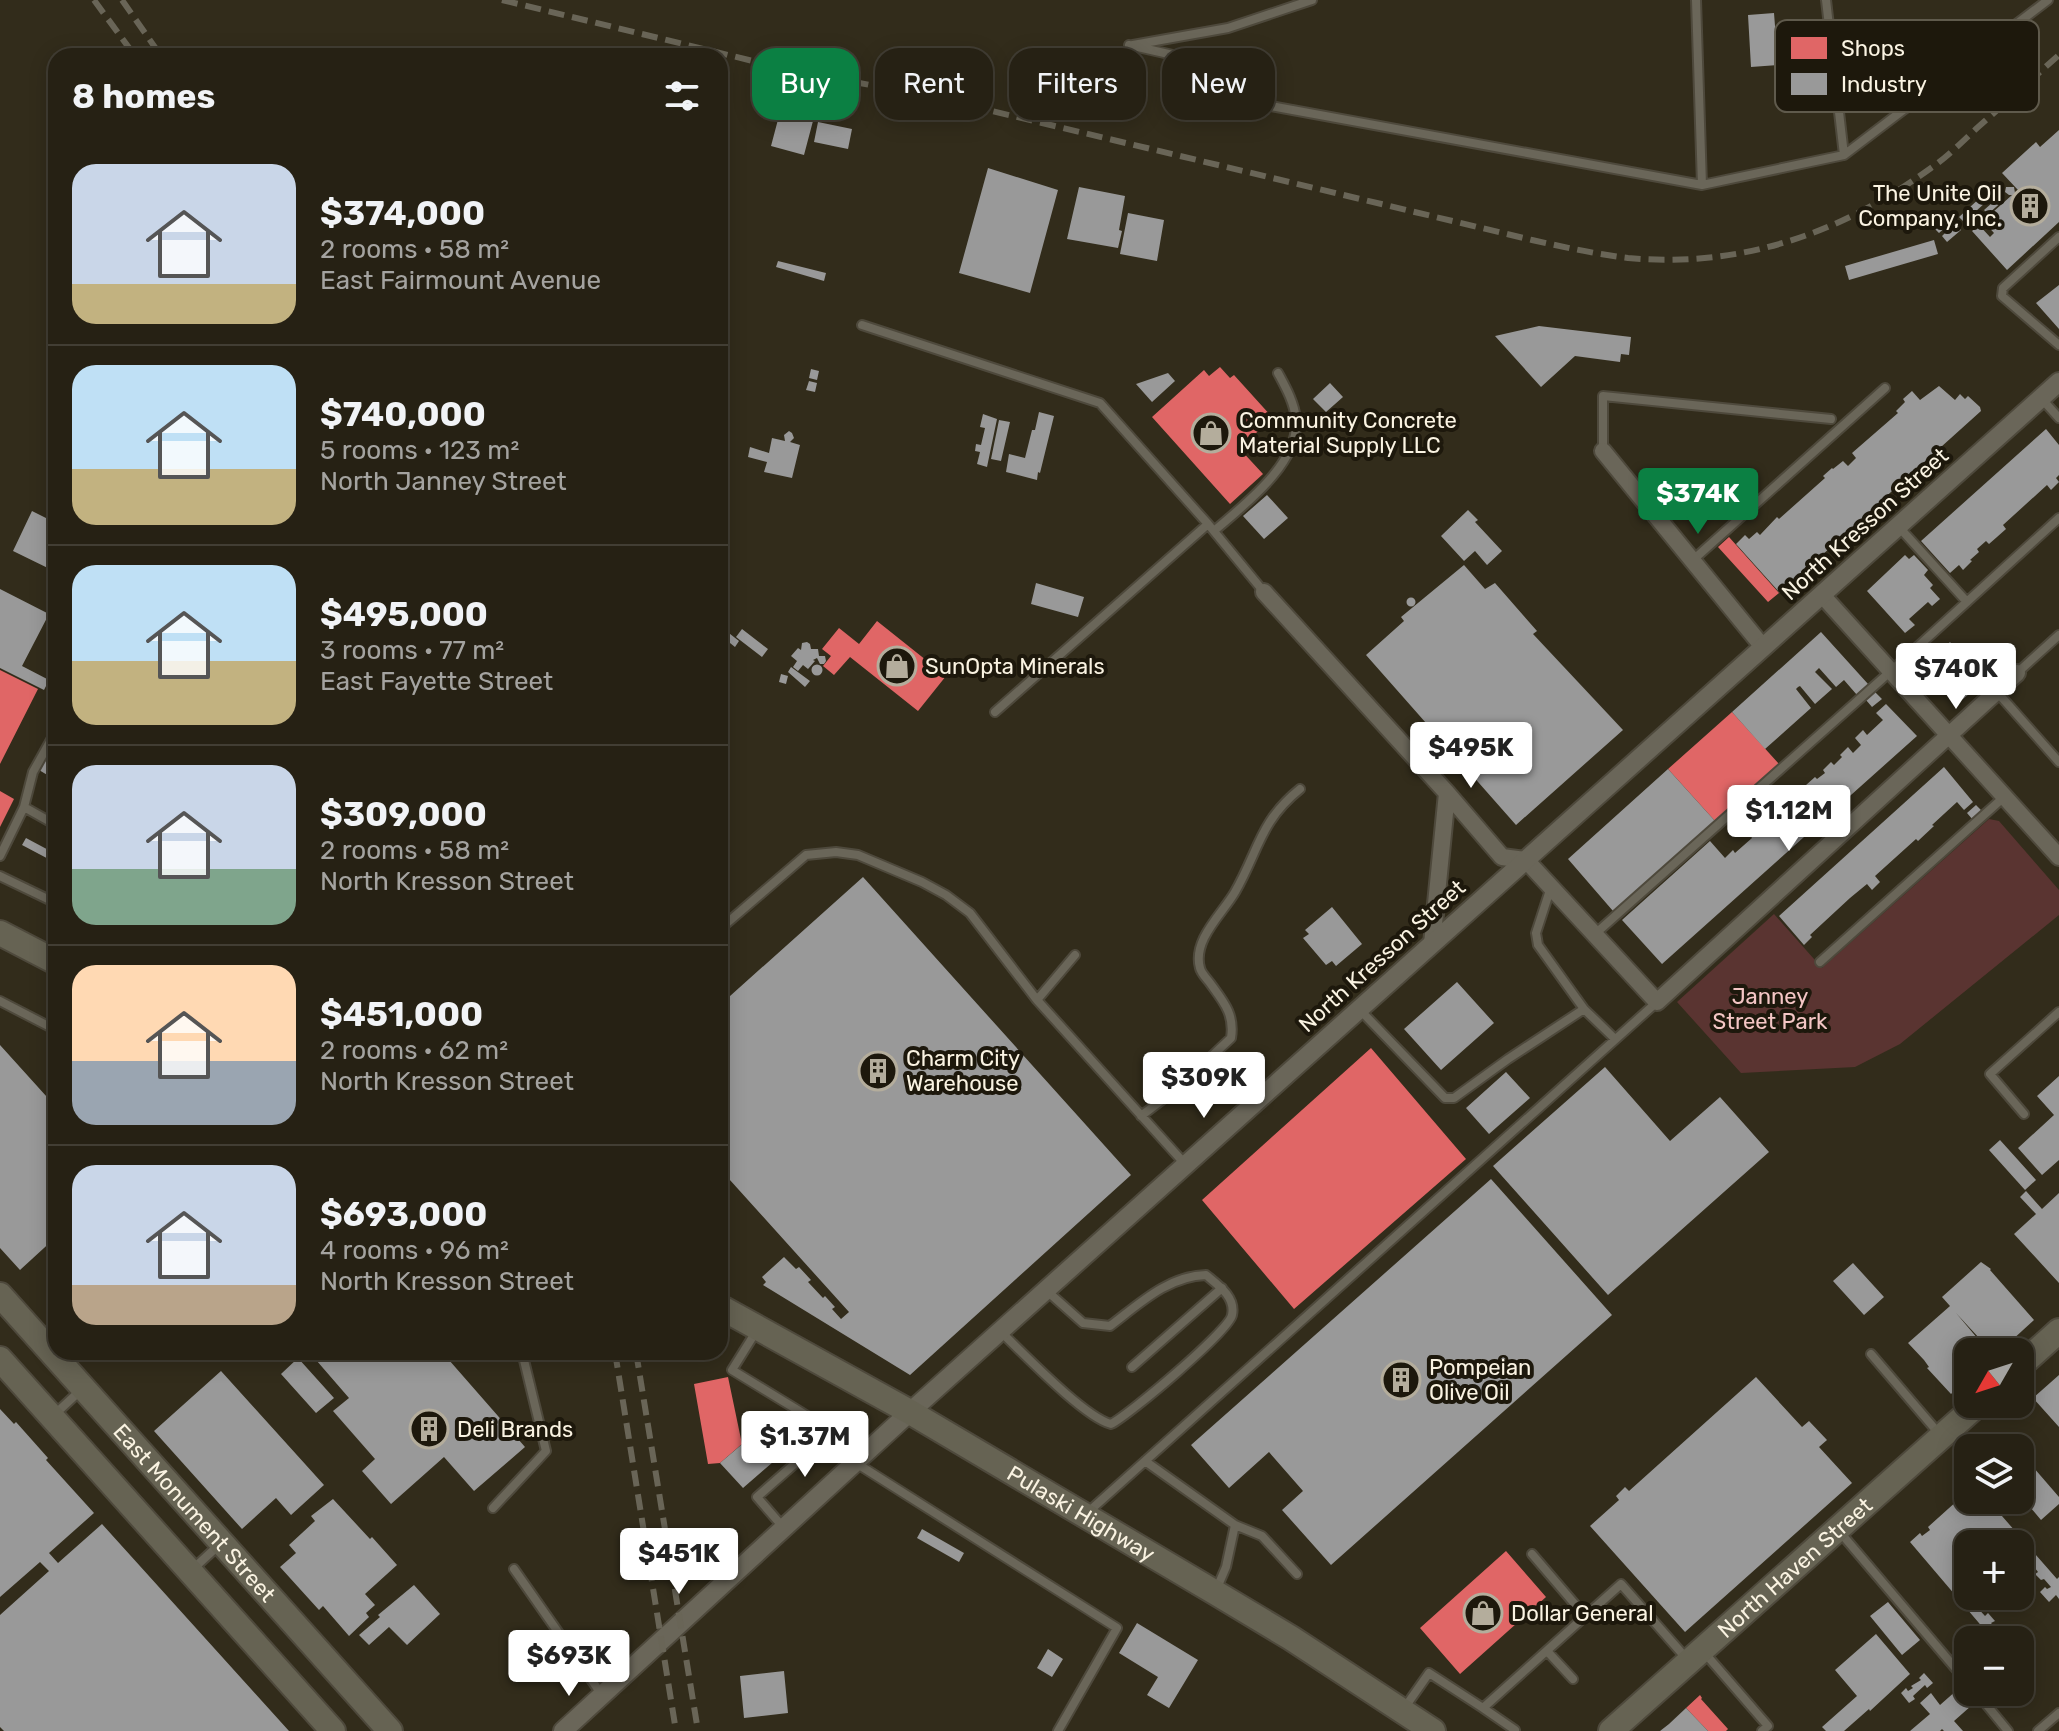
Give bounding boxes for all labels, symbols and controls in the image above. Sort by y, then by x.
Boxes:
legend [1775,20,2039,112]
text: Shops [1841,35,1905,62]
chip: Buy [752,48,859,120]
chip: Rent [875,48,993,120]
chip: Filters [1009,48,1146,120]
chip: New [1162,48,1275,120]
text: Industry [1841,71,1927,98]
icon: filters [660,74,704,118]
text: 8 homes [72,76,215,117]
place label: The Unite Oil Company, Inc. [1858,180,2002,232]
building icon: The Unite Oil Company, Inc. [2009,185,2051,227]
text: $374,000 [320,193,485,234]
icon: home [136,196,232,292]
text: 2 rooms · 58 m² [320,234,509,265]
text: East Fairmount Avenue [320,265,601,296]
text: $740,000 [320,394,486,435]
icon: home [136,397,232,493]
place label: Community Concrete Material Supply LLC [1239,407,1457,459]
shop icon: Community Concrete Material Supply LLC [1190,412,1232,454]
text: 5 rooms · 123 m² [320,435,519,466]
street label: North Kresson Street [1776,442,1954,606]
text: North Janney Street [320,466,567,497]
pin: $374K [1642,468,1754,536]
text: $374K [1656,478,1740,509]
text: $495,000 [320,594,488,635]
icon: home [136,597,232,693]
text: 3 rooms · 77 m² [320,635,504,666]
pin: $740K [1900,643,2012,711]
shop icon: SunOpta Minerals [876,645,918,687]
place label: SunOpta Minerals [925,653,1105,680]
text: $740K [1914,653,1998,684]
text: East Fayette Street [320,666,553,697]
pin: $495K [1415,722,1527,790]
text: $495K [1428,732,1514,763]
pin: $1.12M [1724,785,1854,853]
text: $309,000 [320,794,487,835]
text: $1.12M [1745,795,1833,826]
icon: home [136,797,232,893]
text: 2 rooms · 58 m² [320,835,509,866]
text: North Kresson Street [320,866,574,897]
street label: North Kresson Street [1293,874,1471,1038]
park label: Janney Street Park [1713,983,1828,1035]
text: $451,000 [320,994,483,1035]
icon: home [136,997,232,1093]
text: 2 rooms · 62 m² [320,1035,508,1066]
place label: Charm City Warehouse [906,1045,1020,1097]
building icon: Charm City Warehouse [857,1050,899,1092]
pin: $309K [1148,1052,1260,1120]
text: $309K [1161,1062,1247,1093]
text: North Kresson Street [320,1066,574,1097]
text: $693,000 [320,1194,487,1235]
icon: home [136,1197,232,1293]
text: 4 rooms · 96 m² [320,1235,509,1266]
text: North Kresson Street [320,1266,574,1297]
north arrow [1954,1338,2034,1418]
map controls [1954,1338,2034,1706]
place label: Pompeian Olive Oil [1429,1354,1531,1406]
building icon: Pompeian Olive Oil [1380,1359,1422,1401]
building icon: Deli Brands [408,1408,450,1450]
pin: $1.37M [740,1411,870,1479]
place label: Deli Brands [457,1416,573,1443]
street label: East Monument Street [108,1418,282,1608]
text: $1.37M [759,1421,851,1452]
button: layers [1954,1434,2034,1514]
street label: Pulaski Highway [1002,1459,1160,1567]
street label: North Haven Street [1712,1491,1878,1643]
pin: $451K [623,1528,735,1596]
button: + [1954,1530,2034,1610]
text: $451K [638,1538,720,1569]
shop icon: Dollar General [1462,1592,1504,1634]
place label: Dollar General [1511,1600,1654,1627]
button: − [1954,1626,2034,1706]
pin: $693K [513,1630,625,1698]
text: $693K [526,1640,612,1671]

